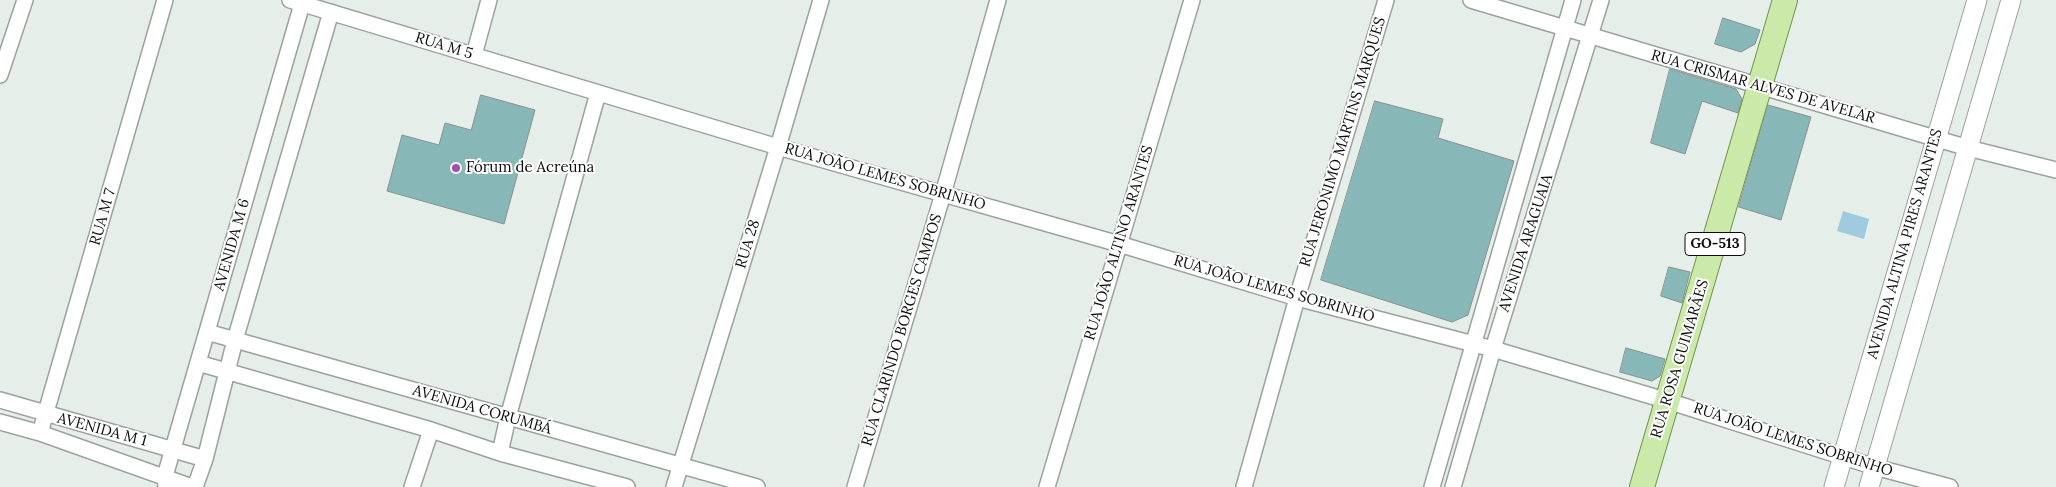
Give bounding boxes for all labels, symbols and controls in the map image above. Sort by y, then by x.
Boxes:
street label: RUA JERONIMO MARTINS MARQUES [1296,15,1390,269]
street label: RUA M 5 [413,29,475,63]
street label: RUA CRISMAR ALVES DE AVELAR [1649,46,1877,128]
street label: AVENIDA ALTINA PIRES ARANTES [1864,127,1946,361]
street label: RUA JOÃO LEMES SOBRINHO [782,140,988,214]
street label: RUA JOÃO ALTINO ARANTES [1081,143,1157,343]
place label: Fórum de Acreúna [466,159,594,177]
marker: Fórum de Acreúna [450,162,462,174]
street label: AVENIDA ARAGUAIA [1495,172,1557,314]
street label: RUA M 7 [86,187,120,247]
street label: AVENIDA M 6 [210,197,254,293]
street label: RUA CLARINDO BORGES CAMPOS [858,212,946,448]
street label: RUA 28 [732,217,764,271]
road number: GO-513 [1685,232,1745,255]
street label: RUA JOÃO LEMES SOBRINHO [1171,252,1377,326]
street label: RUA ROSA GUIMARÃES [1647,277,1713,441]
street label: AVENIDA CORUMBÁ [411,382,553,438]
street label: RUA JOÃO LEMES SOBRINHO [1691,399,1895,481]
street label: AVENIDA M 1 [55,409,149,451]

